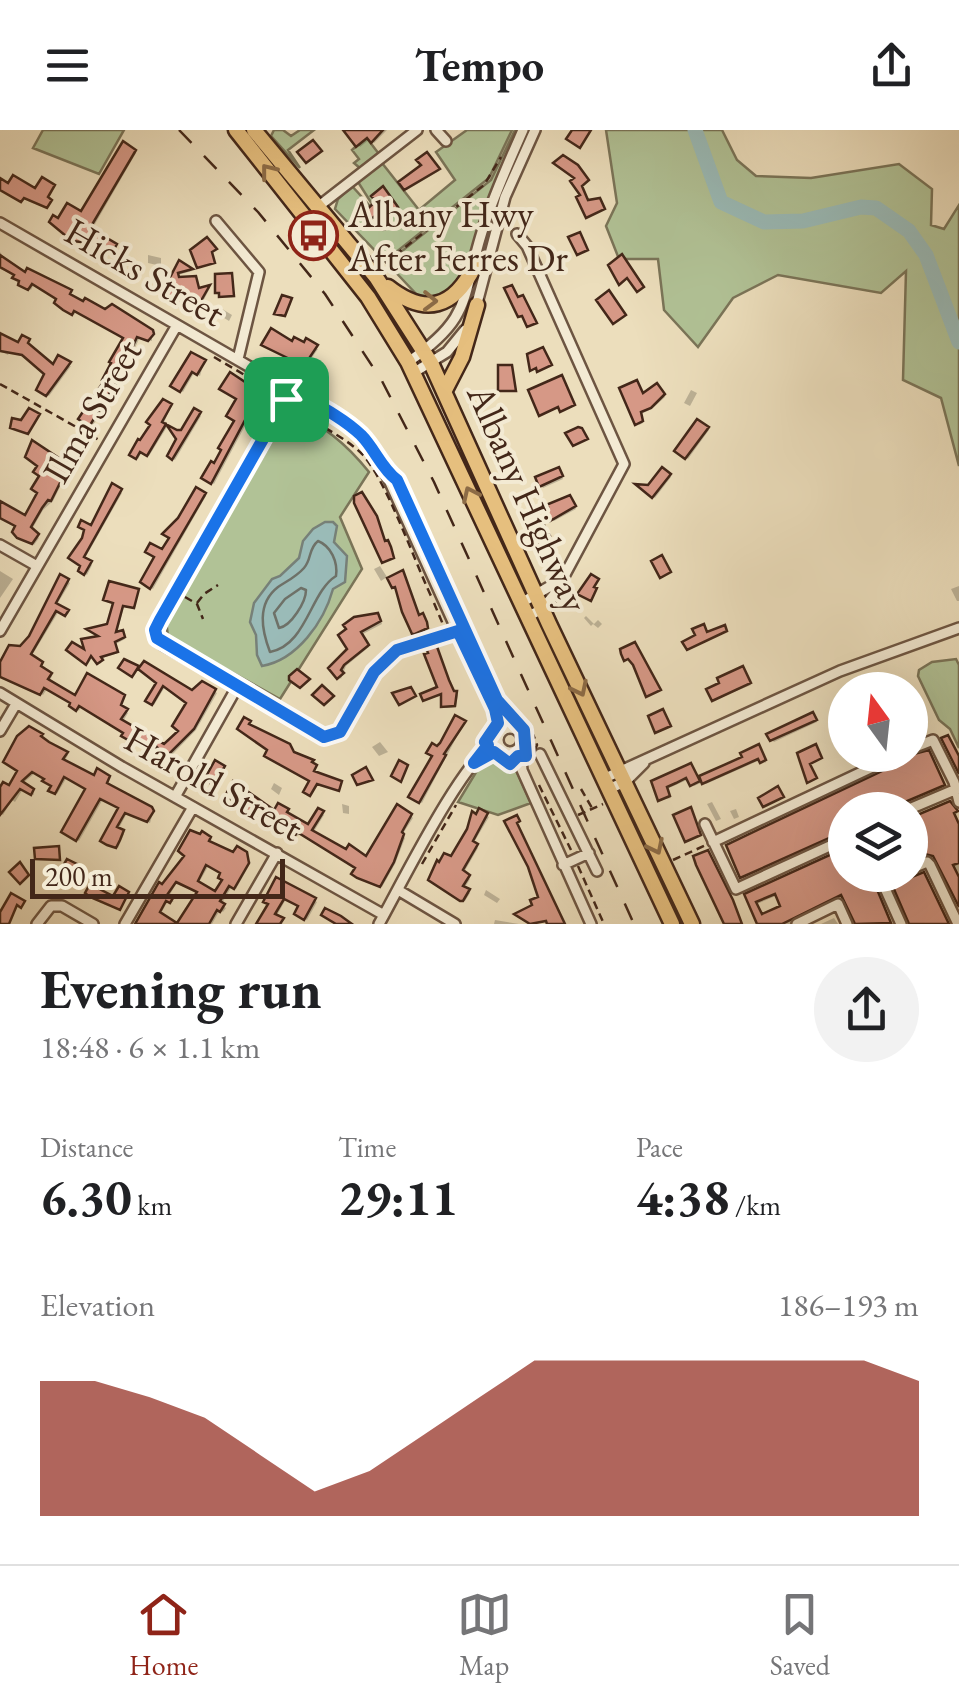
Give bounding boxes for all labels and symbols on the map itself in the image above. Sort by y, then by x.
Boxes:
one-way arrow [263,164,280,182]
place label: Albany Hwy After Ferres Dr [347,189,568,282]
street label: Hicks Street [56,206,234,337]
bus stop icon: Albany Hwy After Ferres Dr [287,210,339,262]
one-way arrow [423,290,438,311]
street label: Ilma Street [31,330,152,491]
pin [244,357,329,442]
street label: Albany Highway [456,375,601,620]
one-way arrow [462,486,482,504]
north arrow [828,672,928,772]
one-way arrow [568,679,588,697]
street label: Harold Street [117,714,312,852]
one-way arrow [644,837,664,855]
scale bar [30,854,285,898]

